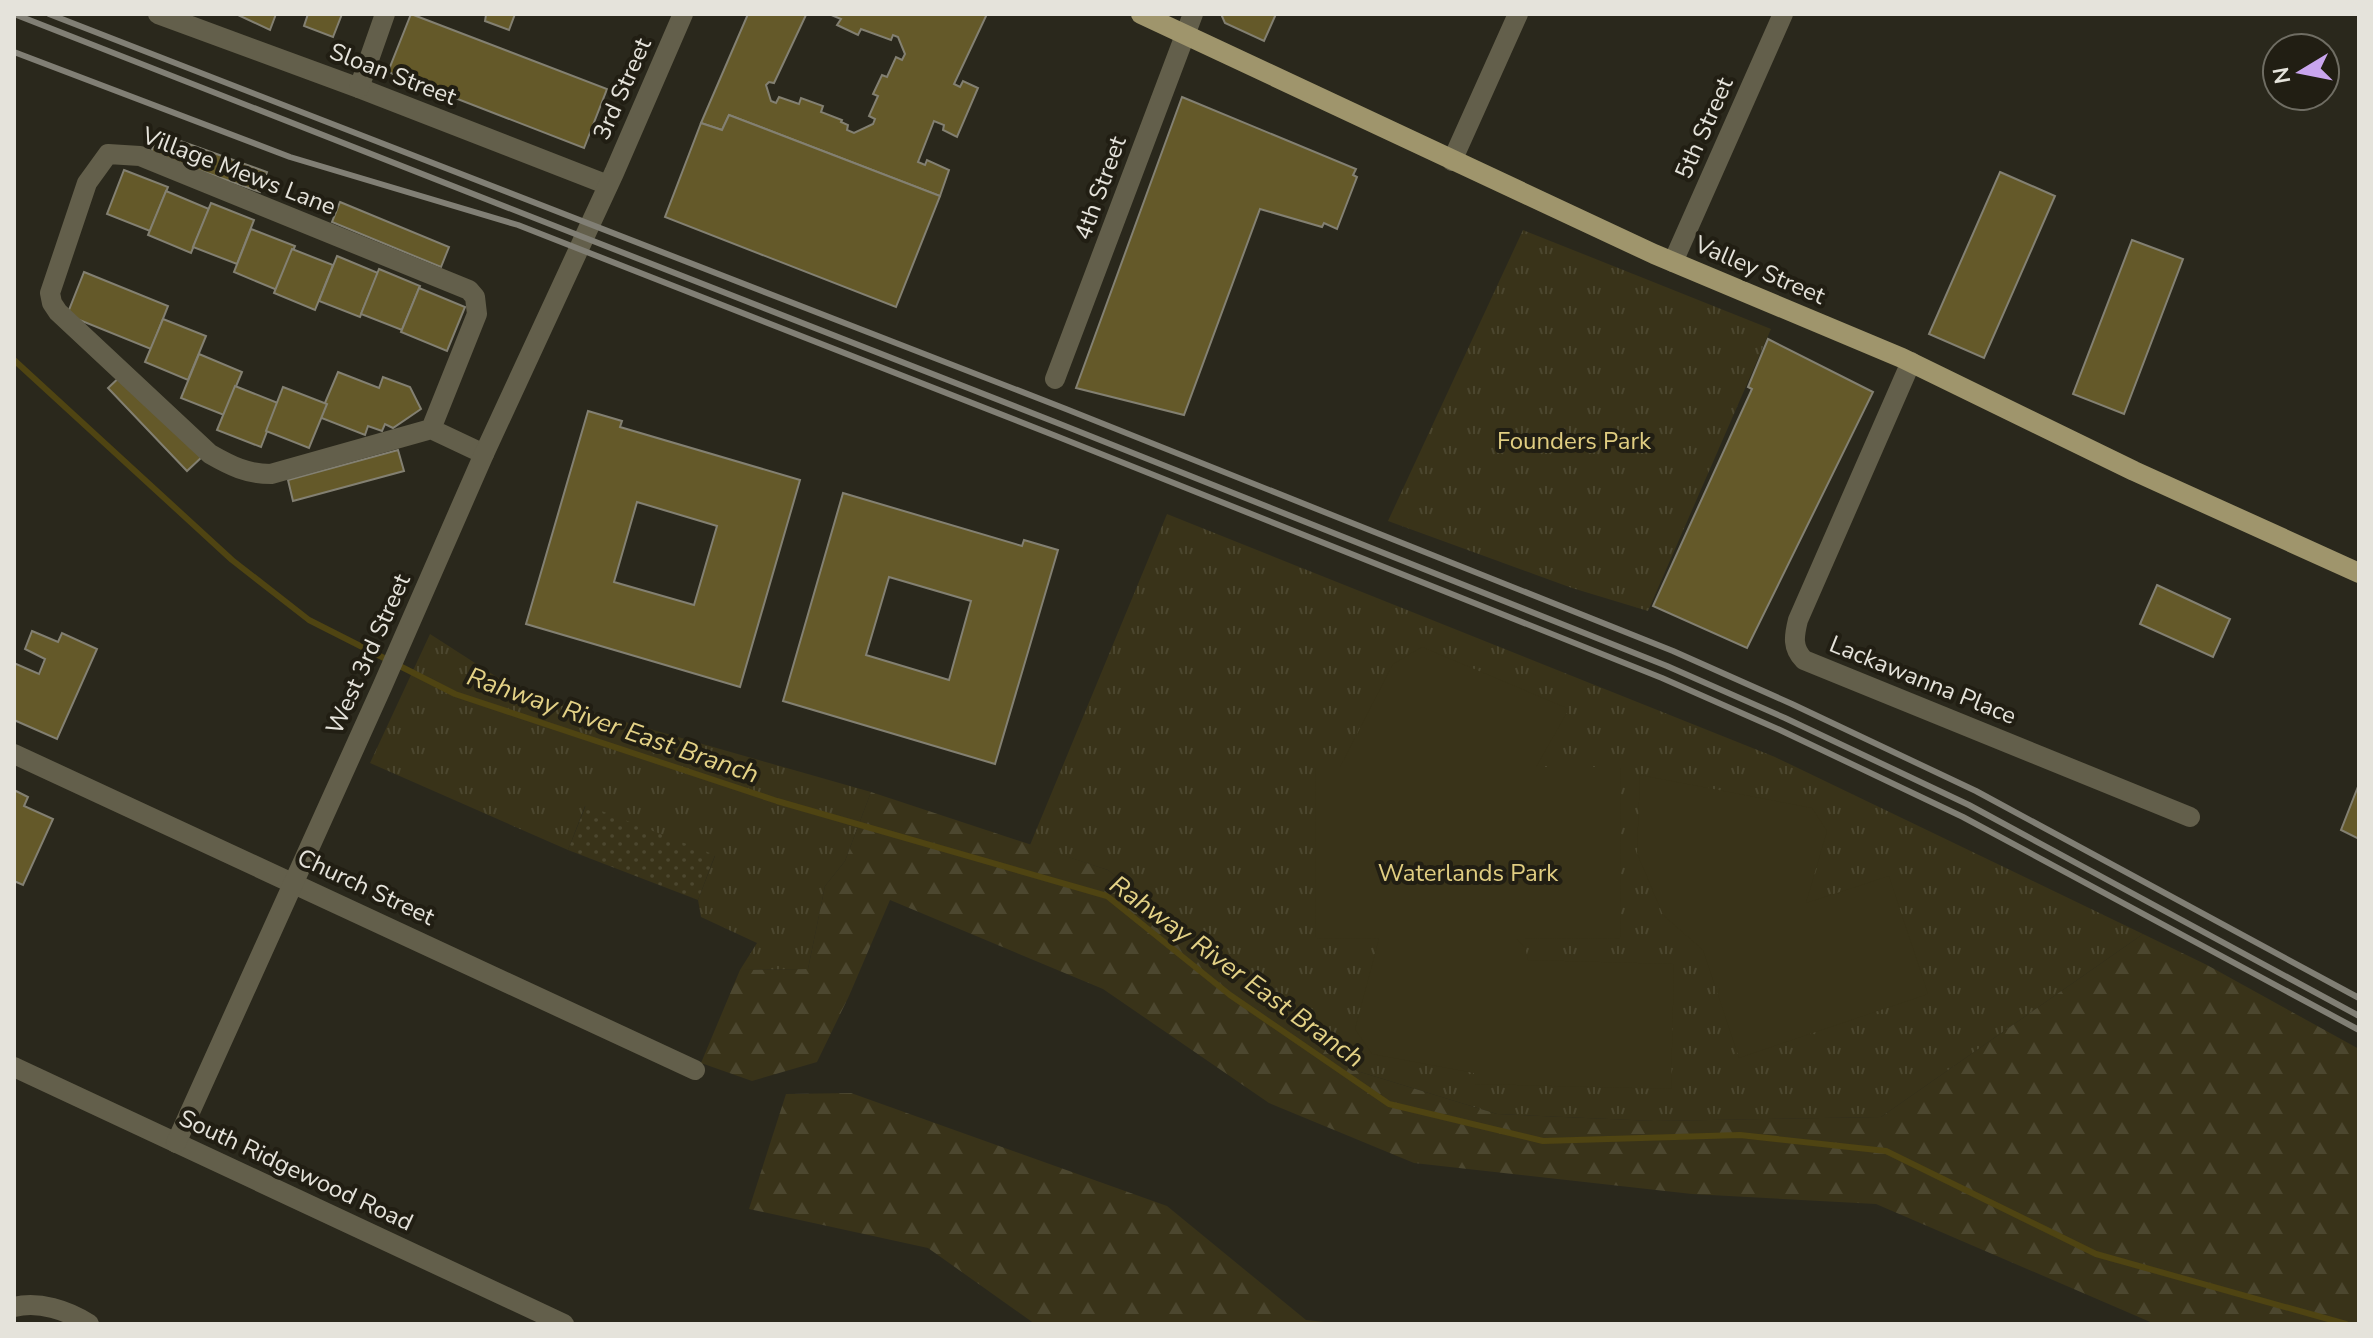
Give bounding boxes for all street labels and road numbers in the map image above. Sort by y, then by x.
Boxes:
street label: 3rd Street [585,32,659,145]
street label: Sloan Street [325,35,461,113]
street label: 5th Street [1667,72,1741,184]
street label: Village Mews Lane [137,119,340,223]
street label: 4th Street [1066,131,1134,244]
street label: Valley Street [1689,228,1831,312]
street label: West 3rd Street [318,568,418,739]
street label: Lackawanna Place [1825,628,2021,732]
street label: Church Street [292,841,440,933]
street label: South Ridgewood Road [174,1102,418,1238]

